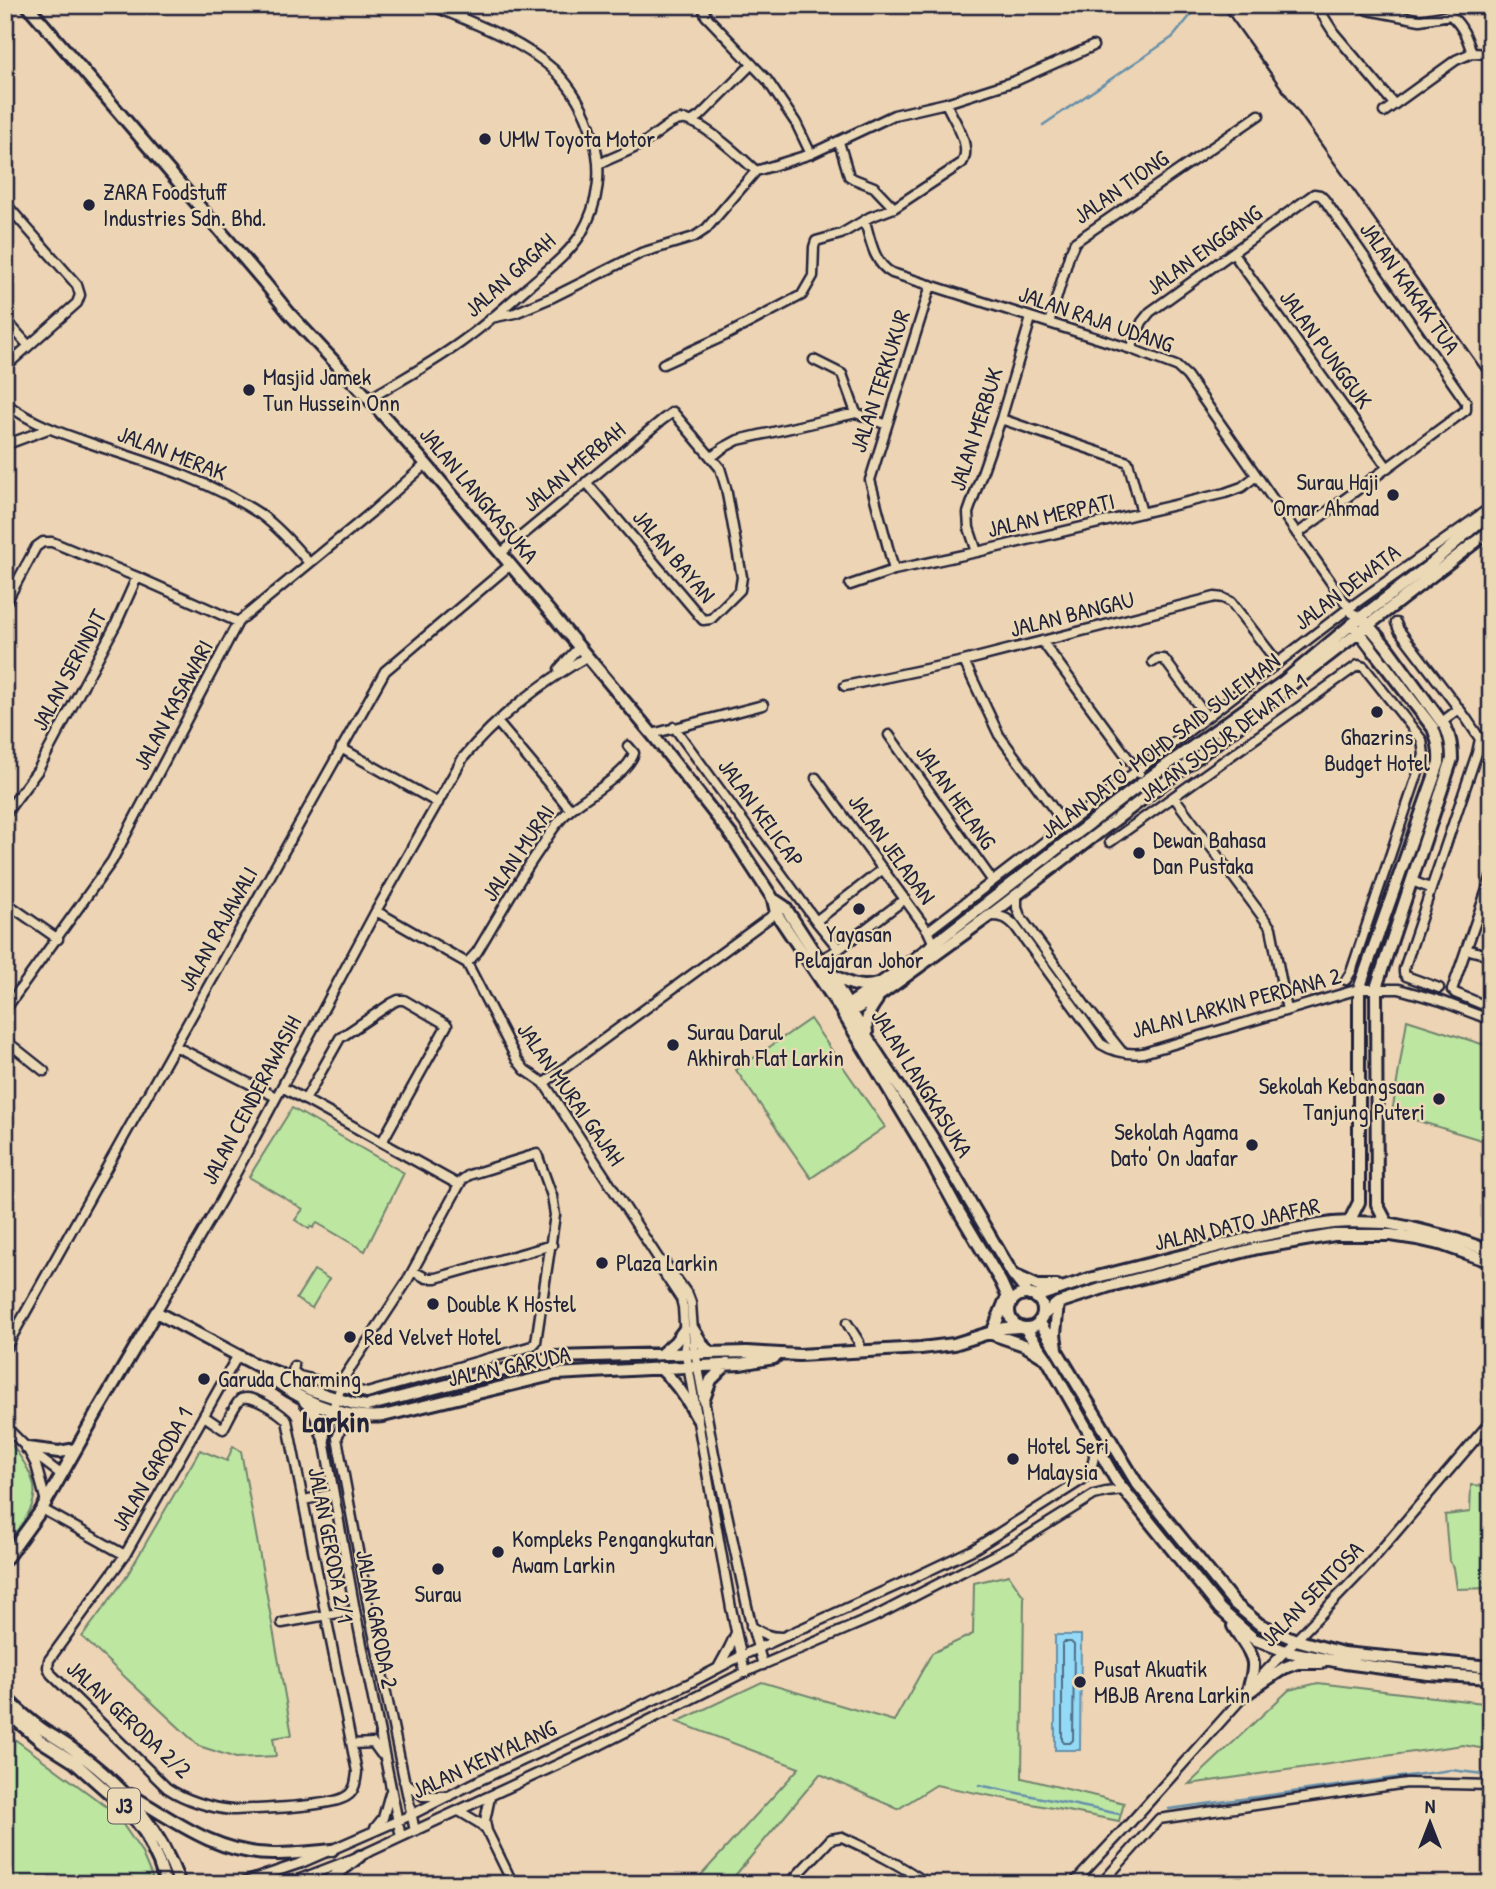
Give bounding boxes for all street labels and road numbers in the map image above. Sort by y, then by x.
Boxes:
street label: JALAN TIONG [1067,143,1174,231]
street label: JALAN ENGGANG [1140,197,1268,302]
street label: JALAN KAKAK TUA [1353,215,1468,360]
street label: JALAN GAGAH [458,226,562,324]
street label: JALAN RAJA UDANG [1015,278,1178,360]
street label: JALAN PUNGGUK [1273,283,1380,414]
street label: JALAN TERKUKUR [842,306,917,456]
street label: JALAN MERBUK [941,363,1010,494]
street label: JALAN MERBAH [516,415,632,519]
street label: JALAN MERAK [113,418,231,488]
street label: JALAN LANGKASUKA [413,420,546,570]
street label: JALAN MERPATI [984,485,1118,544]
street label: JALAN BAYAN [626,502,723,609]
street label: JALAN DEWATA [1287,536,1406,637]
street label: JALAN BANGAU [1006,583,1137,644]
street label: JALAN SERINDIT [24,604,114,736]
street label: JALAN KASAWARI [125,634,220,775]
street label: JALAN DATO' MOHD SAID SULEIMAN [1033,645,1286,846]
street label: JALAN SUSUR DEWATA 1 [1132,666,1313,809]
street label: JALAN HELANG [909,738,1004,855]
street label: JALAN KELICAP [711,752,812,874]
street label: JALAN JELADAN [842,787,943,910]
street label: JALAN MURAI [474,798,561,907]
street label: JALAN RAJAWALI [171,861,265,997]
street label: JALAN LARKIN PERDANA 2 [1128,960,1344,1045]
street label: JALAN LANGKASUKA [864,1003,981,1163]
street label: JALAN CENDERAWASIH [193,1010,308,1190]
street label: JALAN MURAI GAJAH [510,1016,632,1172]
street label: JALAN DATO JAAFAR [1151,1189,1323,1258]
street label: JALAN GARUDA [445,1337,573,1394]
street label: JALAN GARODA 1 [104,1401,200,1536]
street label: JALAN GERODA 2/1 [301,1465,362,1625]
street label: JALAN SENTOSA [1253,1534,1370,1653]
street label: JALAN GARODA 2 [349,1547,406,1691]
street label: JALAN GERODA 2/2 [60,1653,199,1785]
street label: JALAN KENYALANG [407,1712,561,1806]
road number: J3 [108,1788,140,1824]

